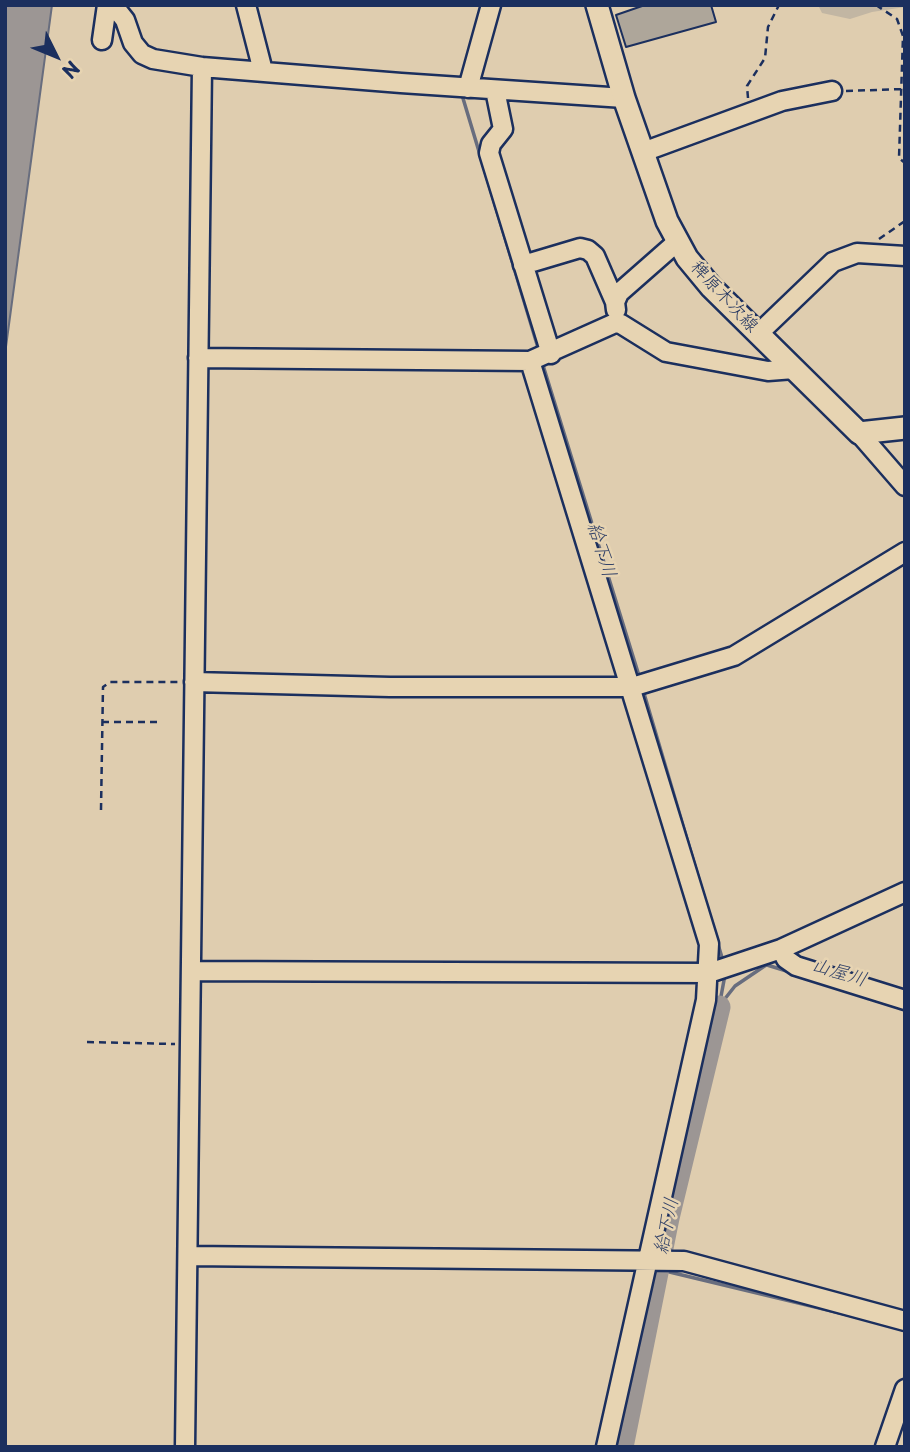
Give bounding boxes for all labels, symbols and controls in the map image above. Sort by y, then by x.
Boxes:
north arrow [21,21,91,91]
text: N [56,55,87,85]
street label: 稗原木次線 [685,257,763,337]
water label: 給下川 [582,519,620,581]
water label: 山屋川 [808,954,870,992]
water label: 給下川 [650,1196,684,1256]

